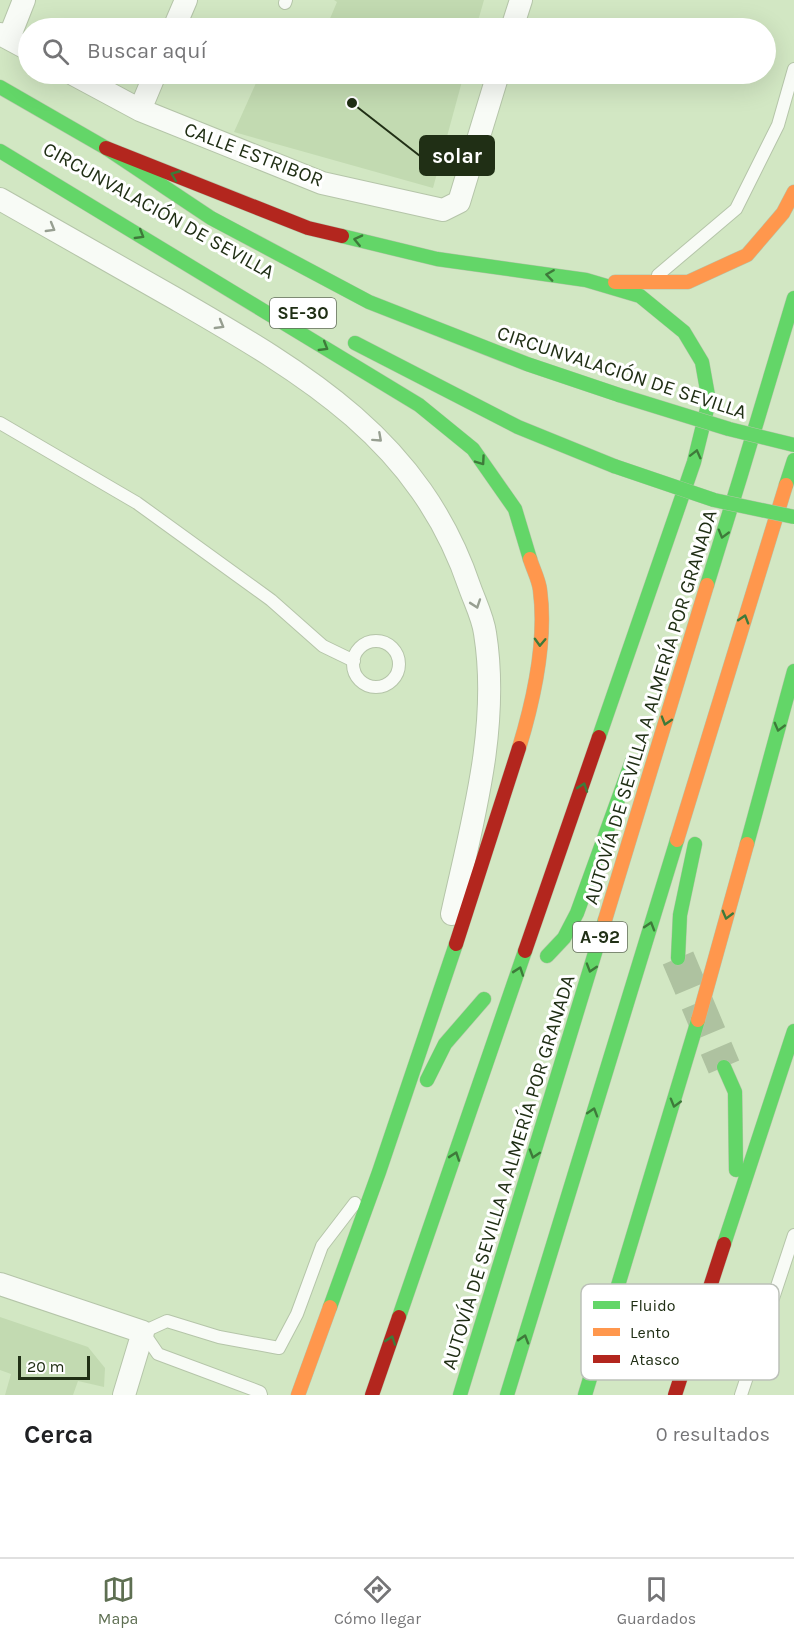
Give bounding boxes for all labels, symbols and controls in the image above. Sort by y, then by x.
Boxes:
search box [18,18,776,84]
icon: search [39,35,72,68]
text: Buscar aquí [87,38,207,64]
street label: CALLE ESTRIBOR [181,117,327,192]
street label: CIRCUNVALACIÓN DE SEVILLA [39,136,279,284]
callout: solar [420,136,494,175]
text: solar [432,144,483,168]
one-way arrow [170,170,181,182]
one-way arrow [45,221,55,232]
one-way arrow [134,228,144,240]
one-way arrow [354,235,364,248]
one-way arrow [545,270,555,282]
road number: SE-30 [270,298,336,328]
one-way arrow [214,317,224,329]
street label: CIRCUNVALACIÓN DE SEVILLA [494,320,750,424]
one-way arrow [318,340,328,352]
one-way arrow [371,431,382,442]
one-way arrow [688,449,701,459]
one-way arrow [474,454,485,465]
street label: AUTOVÍA DE SEVILLA A ALMERÍA POR GRANADA [578,507,722,907]
one-way arrow [718,529,730,539]
one-way arrow [468,598,481,609]
one-way arrow [737,614,749,625]
one-way arrow [533,637,546,646]
one-way arrow [661,715,673,726]
one-way arrow [773,722,786,732]
one-way arrow [575,782,588,793]
one-way arrow [722,909,734,920]
one-way arrow [643,921,655,932]
road number: A-92 [573,922,627,952]
one-way arrow [586,962,598,973]
one-way arrow [512,966,524,977]
street label: AUTOVÍA DE SEVILLA A ALMERÍA POR GRANADA [436,972,580,1372]
one-way arrow [670,1097,682,1108]
one-way arrow [586,1107,598,1118]
one-way arrow [529,1148,541,1159]
one-way arrow [448,1151,460,1161]
legend [581,1284,779,1380]
text: Fluido [630,1296,676,1315]
text: Lento [630,1323,670,1342]
one-way arrow [517,1334,529,1345]
one-way arrow [384,1335,396,1346]
text: Atasco [630,1350,679,1369]
scale bar [18,1353,90,1380]
text: 20 m [27,1357,65,1376]
text: Cerca [24,1419,93,1450]
text: 0 resultados [656,1423,770,1446]
tab: Mapa [98,1573,138,1628]
tab: Cómo llegar [334,1573,421,1628]
tab: Guardados [617,1573,696,1628]

